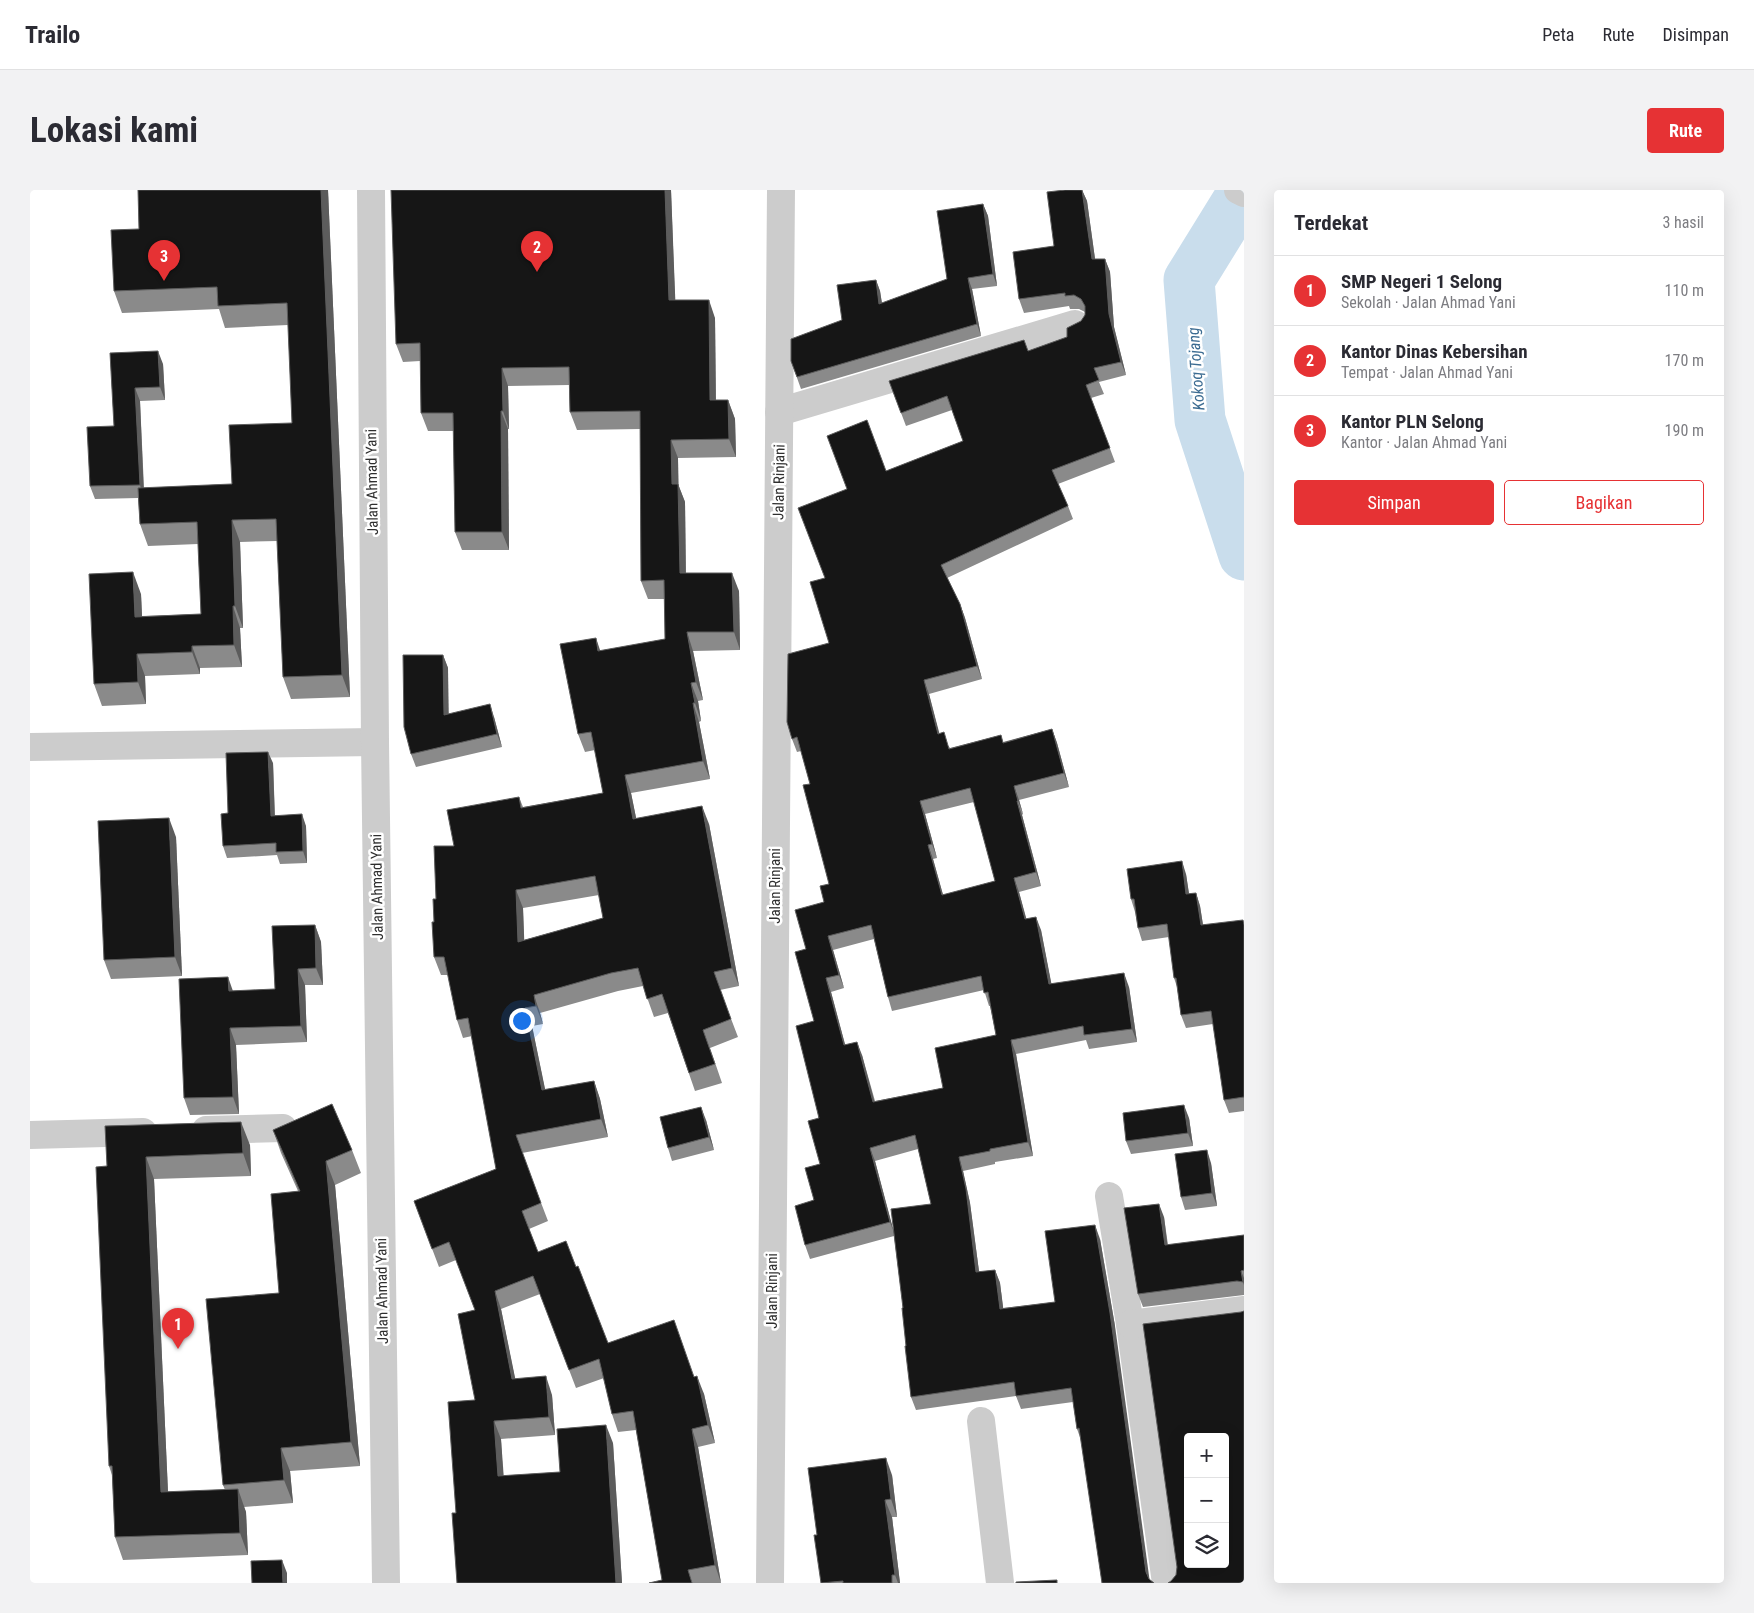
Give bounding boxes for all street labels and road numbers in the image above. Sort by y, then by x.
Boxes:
street label: Jalan Ahmad Yani [362,429,382,535]
street label: Jalan Rinjani [769,444,789,520]
street label: Jalan Ahmad Yani [367,834,387,940]
street label: Jalan Rinjani [766,848,784,924]
street label: Jalan Ahmad Yani [372,1238,392,1344]
street label: Jalan Rinjani [763,1253,781,1329]

